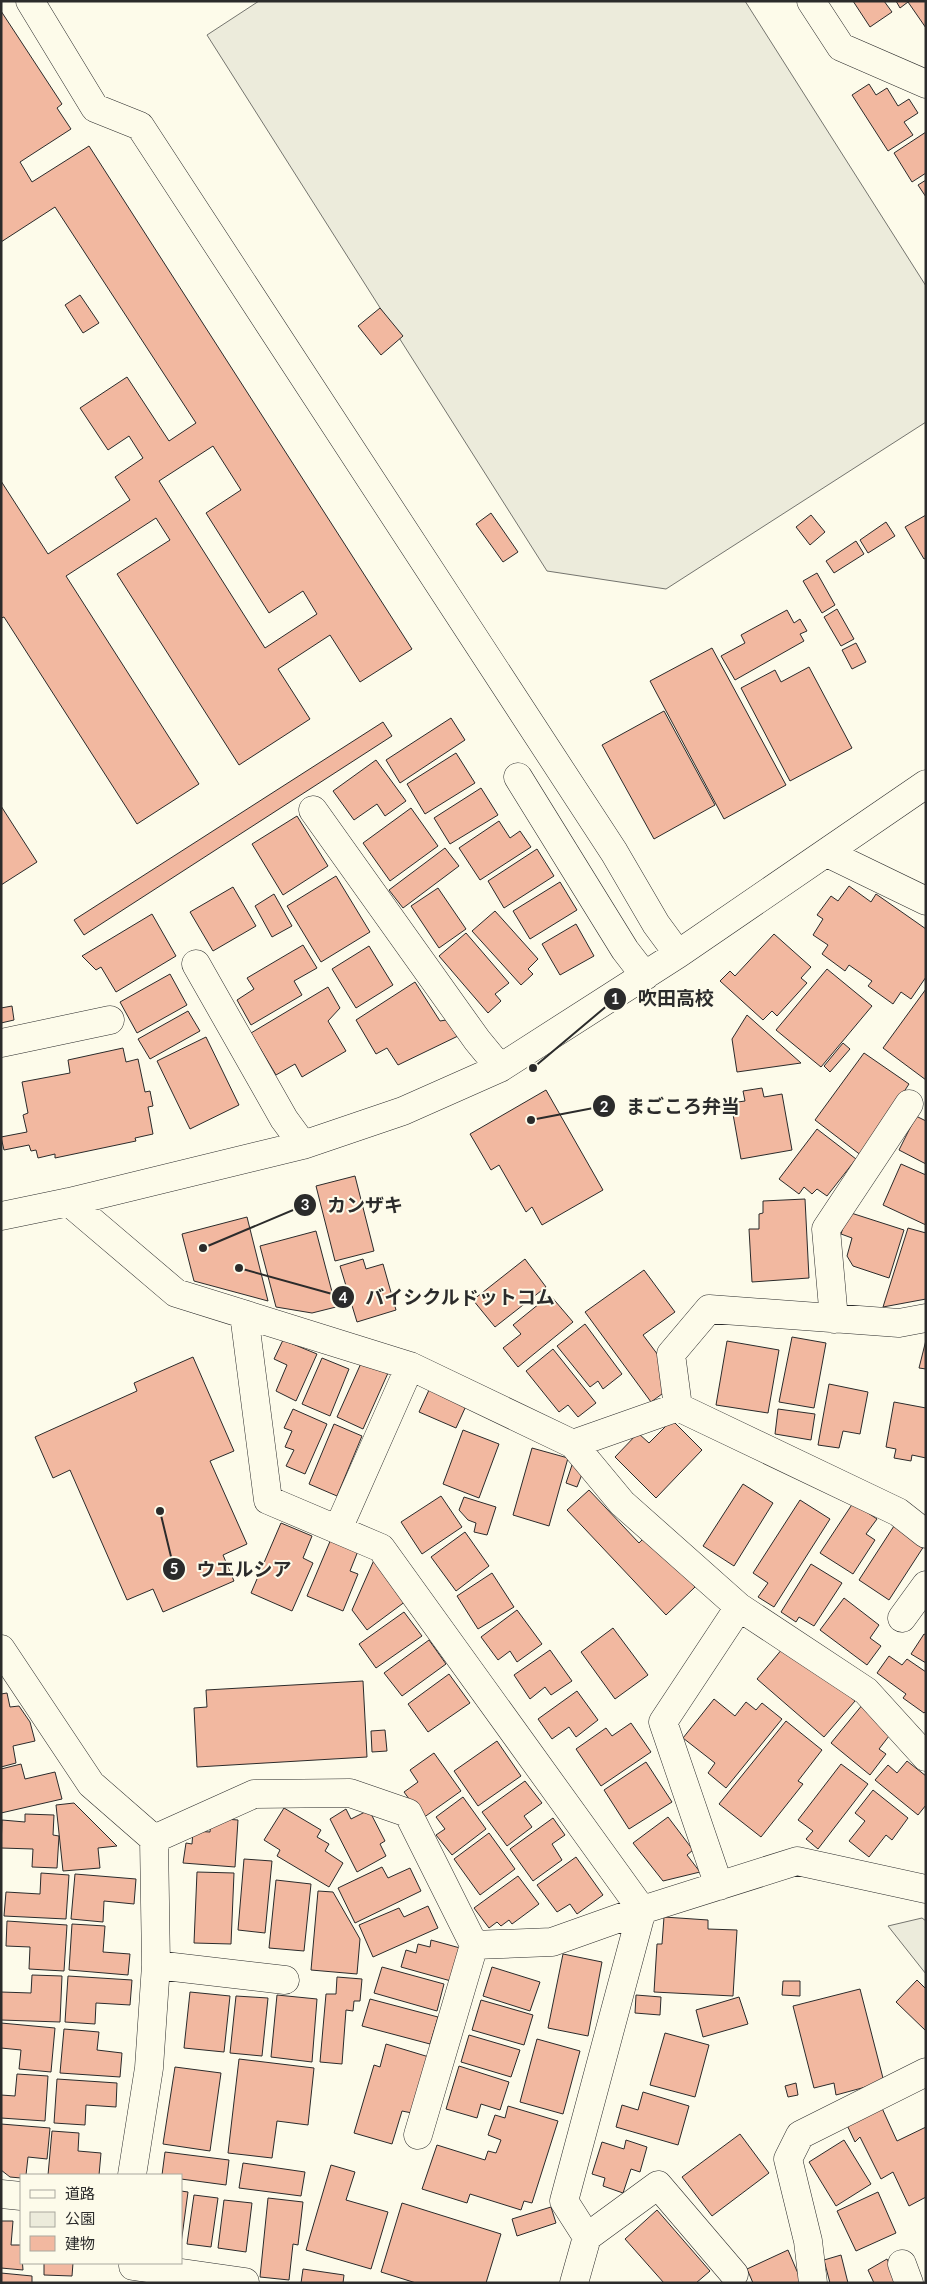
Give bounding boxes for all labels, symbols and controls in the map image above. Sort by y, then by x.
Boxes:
callout: 吹田高校 [603,982,724,1016]
text: 吹田高校 [638,986,714,1009]
text: 1 [611,989,619,1007]
callout: まごころ弁当 [591,1089,750,1123]
text: まごころ弁当 [626,1094,740,1117]
text: 2 [600,1097,609,1115]
callout: カンザキ [292,1188,413,1222]
text: カンザキ [327,1193,403,1216]
text: 3 [301,1195,309,1213]
callout: バイシクルドットコム [330,1280,565,1314]
text: バイシクルドットコム [365,1285,555,1308]
text: 4 [339,1288,348,1306]
callout: ウエルシア [161,1552,301,1586]
text: ウエルシア [196,1557,292,1580]
text: 5 [170,1559,178,1577]
legend [20,2174,182,2264]
text: 道路 [65,2184,95,2202]
text: 公園 [65,2209,95,2227]
text: 建物 [65,2234,95,2252]

